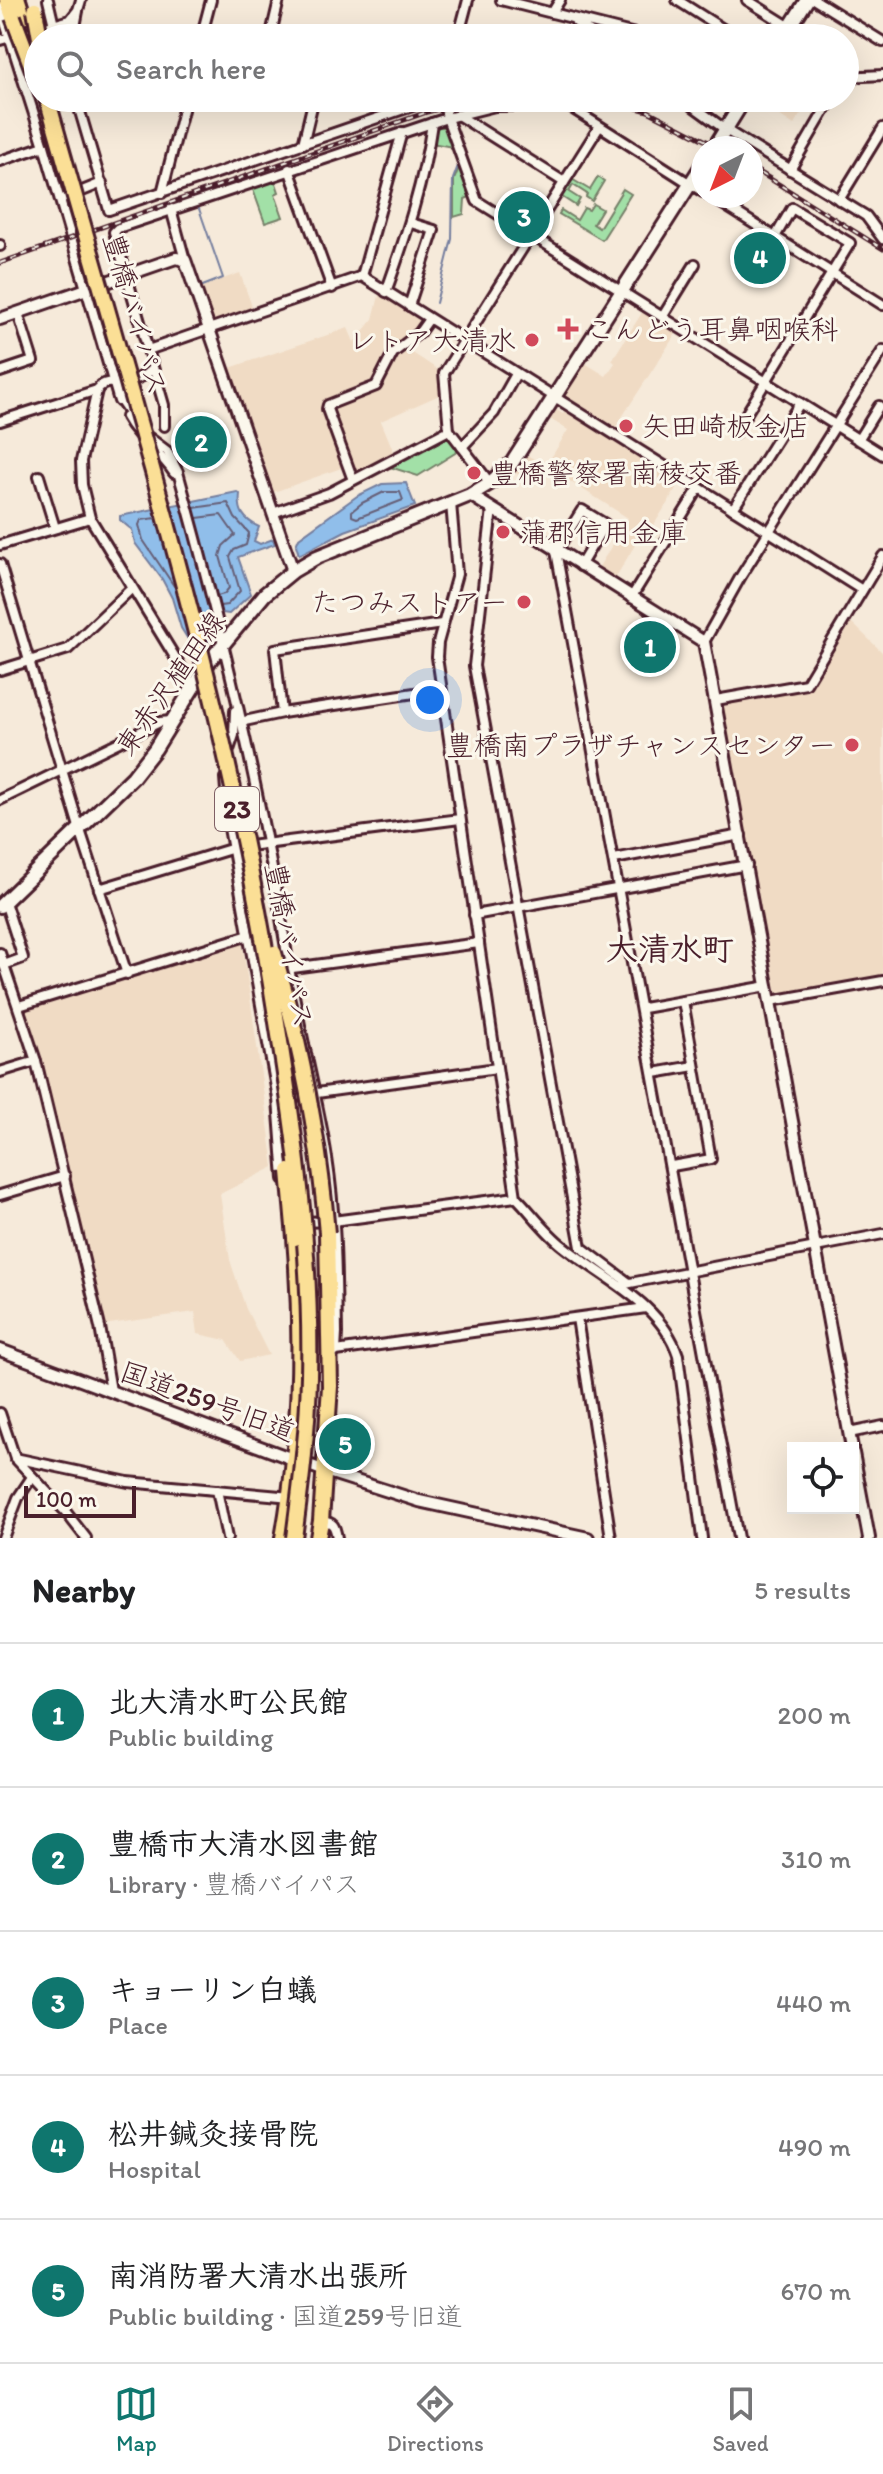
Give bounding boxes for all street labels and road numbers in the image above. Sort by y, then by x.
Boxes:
street label: 豊橋バイパス [97,229,175,399]
street label: 東赤沢植田線 [108,604,232,762]
road number: 23 [215,787,259,831]
street label: 豊橋バイパス [259,860,321,1030]
street label: 国道259号旧道 [116,1354,300,1448]

